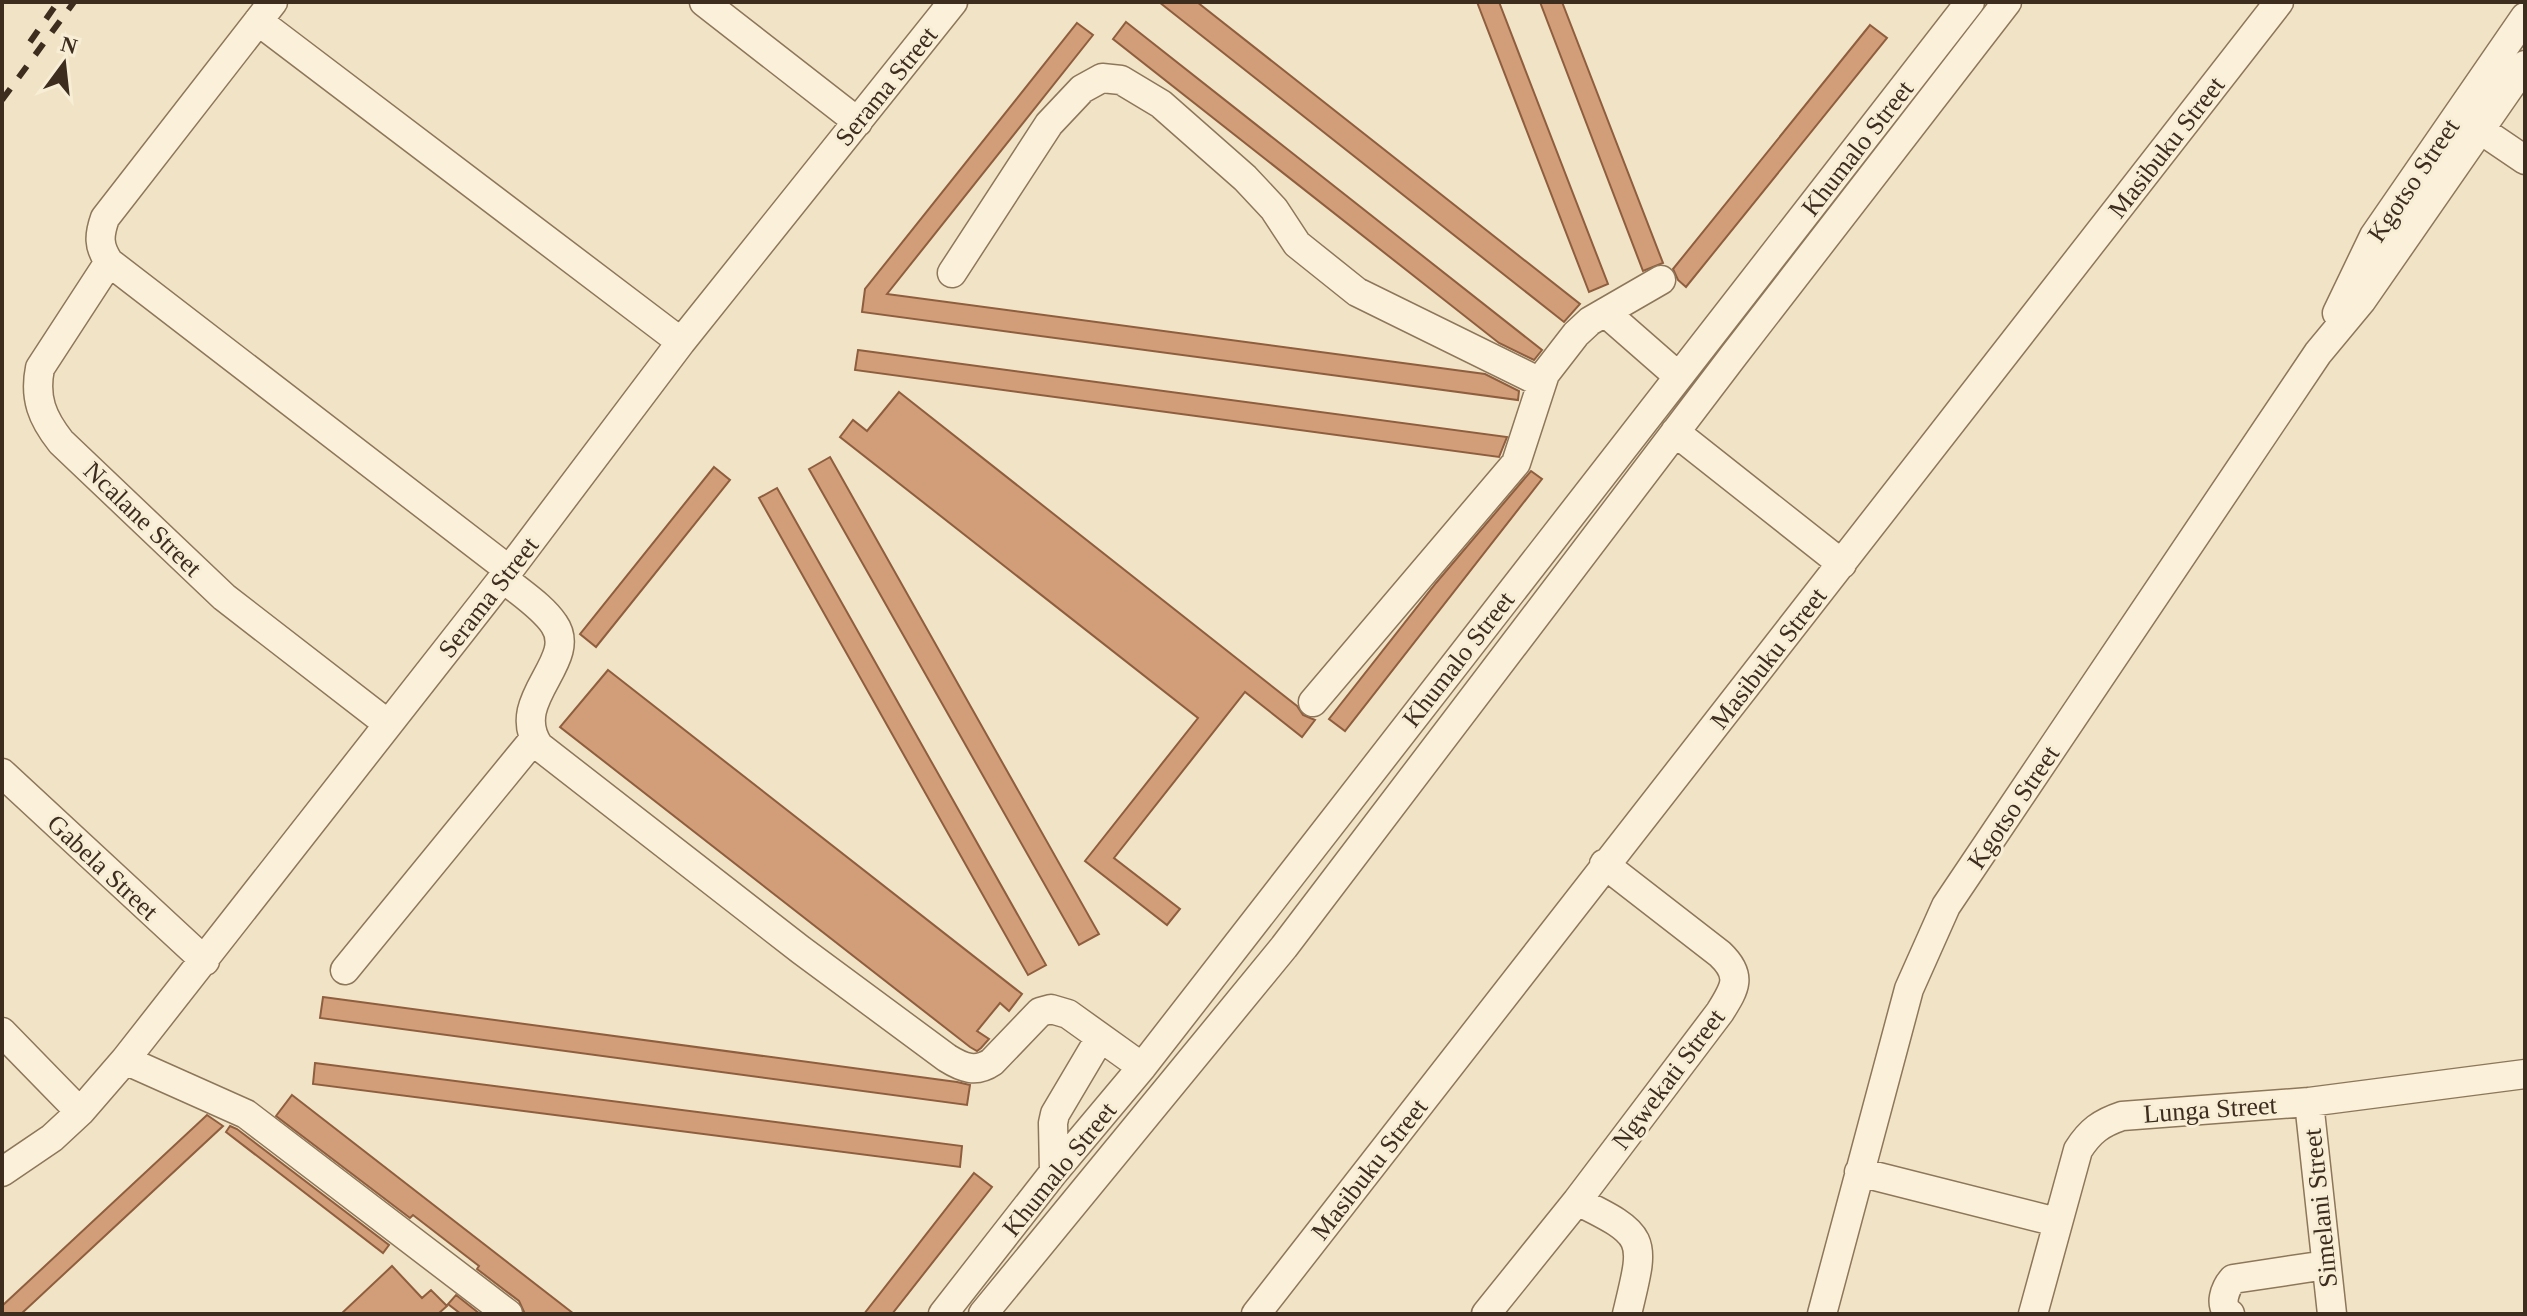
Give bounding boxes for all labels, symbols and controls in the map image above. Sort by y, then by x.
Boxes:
street label: Serama Street [829,20,944,152]
north arrow [24,24,104,104]
text: N [58,31,80,59]
street label: Masibuku Street [2102,70,2231,224]
street label: Khumalo Street [1796,74,1920,222]
street label: Kgotso Street [2362,113,2466,247]
street label: Ncalane Street [78,456,208,583]
street label: Serama Street [432,531,545,663]
street label: Masibuku Street [1704,581,1833,735]
street label: Khumalo Street [1397,585,1521,733]
street label: Kgotso Street [1962,740,2066,874]
street label: Gabela Street [41,809,165,927]
street label: Ngwekati Street [1606,1003,1731,1155]
street label: Lunga Street [2142,1090,2278,1129]
street label: Masibuku Street [1305,1092,1434,1246]
street label: Khumalo Street [997,1096,1123,1242]
street label: Simelani Street [2298,1126,2343,1289]

